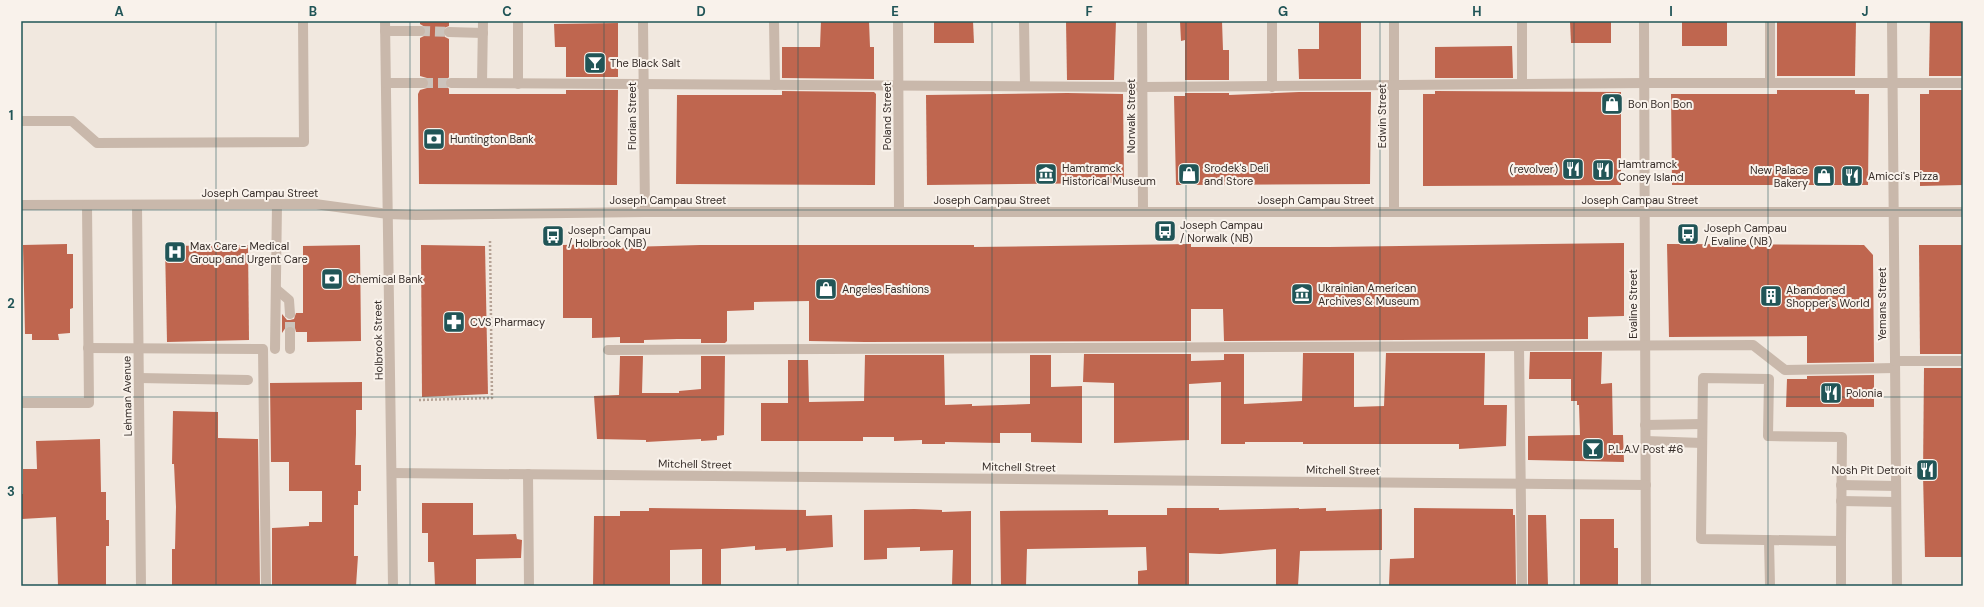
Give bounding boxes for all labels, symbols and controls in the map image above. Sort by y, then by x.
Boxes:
text: A [114,3,124,20]
text: B [309,3,317,20]
text: C [502,3,512,20]
text: D [696,3,706,20]
text: E [891,3,899,20]
text: F [1085,3,1093,20]
text: G [1278,3,1288,20]
text: H [1472,3,1482,20]
text: I [1669,3,1673,20]
text: J [1861,3,1869,20]
bar icon: The Black Salt [582,50,608,76]
place label: The Black Salt [610,56,681,70]
street label: Norwalk Street [1124,79,1138,153]
street label: Florian Street [625,82,639,150]
street label: Poland Street [880,82,894,150]
street label: Edwin Street [1375,84,1389,148]
shop icon: Bon Bon Bon [1599,91,1625,117]
place label: Bon Bon Bon [1628,97,1692,111]
text: 1 [9,107,13,124]
bank icon: Huntington Bank [421,126,447,152]
place label: Huntington Bank [450,132,534,146]
restaurant icon: (revolver) [1560,156,1586,182]
restaurant icon: Hamtramck Coney Island [1590,157,1616,183]
place label: Hamtramck Coney Island [1618,157,1684,184]
museum icon: Hamtramck Historical Museum [1033,161,1059,187]
place label: Hamtramck Historical Museum [1062,161,1156,188]
shop icon: Srodek's Deli and Store [1176,161,1202,187]
place label: Srodek's Deli and Store [1204,161,1269,188]
place label: (revolver) [1510,162,1558,176]
place label: New Palace Bakery [1750,163,1808,190]
shop icon: New Palace Bakery [1811,163,1837,189]
restaurant icon: Amicci's Pizza [1839,163,1865,189]
place label: Amicci's Pizza [1868,169,1938,183]
street label: Joseph Campau Street [202,186,318,200]
street label: Joseph Campau Street [610,193,726,207]
street label: Joseph Campau Street [934,193,1050,207]
street label: Joseph Campau Street [1258,193,1374,207]
street label: Joseph Campau Street [1582,193,1698,207]
bus stop icon: Joseph Campau / Norwalk (NB) [1152,218,1178,244]
place label: Joseph Campau / Norwalk (NB) [1180,218,1263,245]
bus stop icon: Joseph Campau / Evaline (NB) [1675,221,1701,247]
place label: Joseph Campau / Evaline (NB) [1704,221,1787,248]
bus stop icon: Joseph Campau / Holbrook (NB) [540,223,566,249]
place label: Joseph Campau / Holbrook (NB) [568,223,651,250]
hospital icon: Max Care - Medical Group and Urgent Care [162,239,188,265]
place label: Max Care - Medical Group and Urgent Care [190,239,308,266]
bank icon: Chemical Bank [319,266,345,292]
street label: Yemans Street [1875,267,1889,341]
street label: Evaline Street [1626,269,1640,339]
place label: Chemical Bank [348,272,423,286]
shop icon: Angeles Fashions [813,276,839,302]
museum icon: Ukrainian American Archives & Museum [1289,281,1315,307]
place label: Ukrainian American Archives & Museum [1318,281,1419,308]
place label: Angeles Fashions [842,282,929,296]
building icon: Abandoned Shopper's World [1758,283,1784,309]
place label: Abandoned Shopper's World [1786,283,1870,310]
text: 2 [7,295,15,312]
street label: Holbrook Street [370,300,386,380]
pharmacy icon: CVS Pharmacy [441,309,467,335]
place label: CVS Pharmacy [470,315,545,329]
street label: Lehman Avenue [119,356,135,436]
restaurant icon: Polonia [1818,380,1844,406]
place label: Polonia [1846,386,1883,400]
bar icon: P.L.A.V Post #6 [1580,436,1606,462]
place label: P.L.A.V Post #6 [1608,442,1684,456]
street label: Mitchell Street [658,456,732,472]
restaurant icon: Nosh Pit Detroit [1914,457,1940,483]
street label: Mitchell Street [982,459,1056,475]
street label: Mitchell Street [1306,462,1380,478]
place label: Nosh Pit Detroit [1832,463,1912,477]
text: 3 [7,483,15,500]

